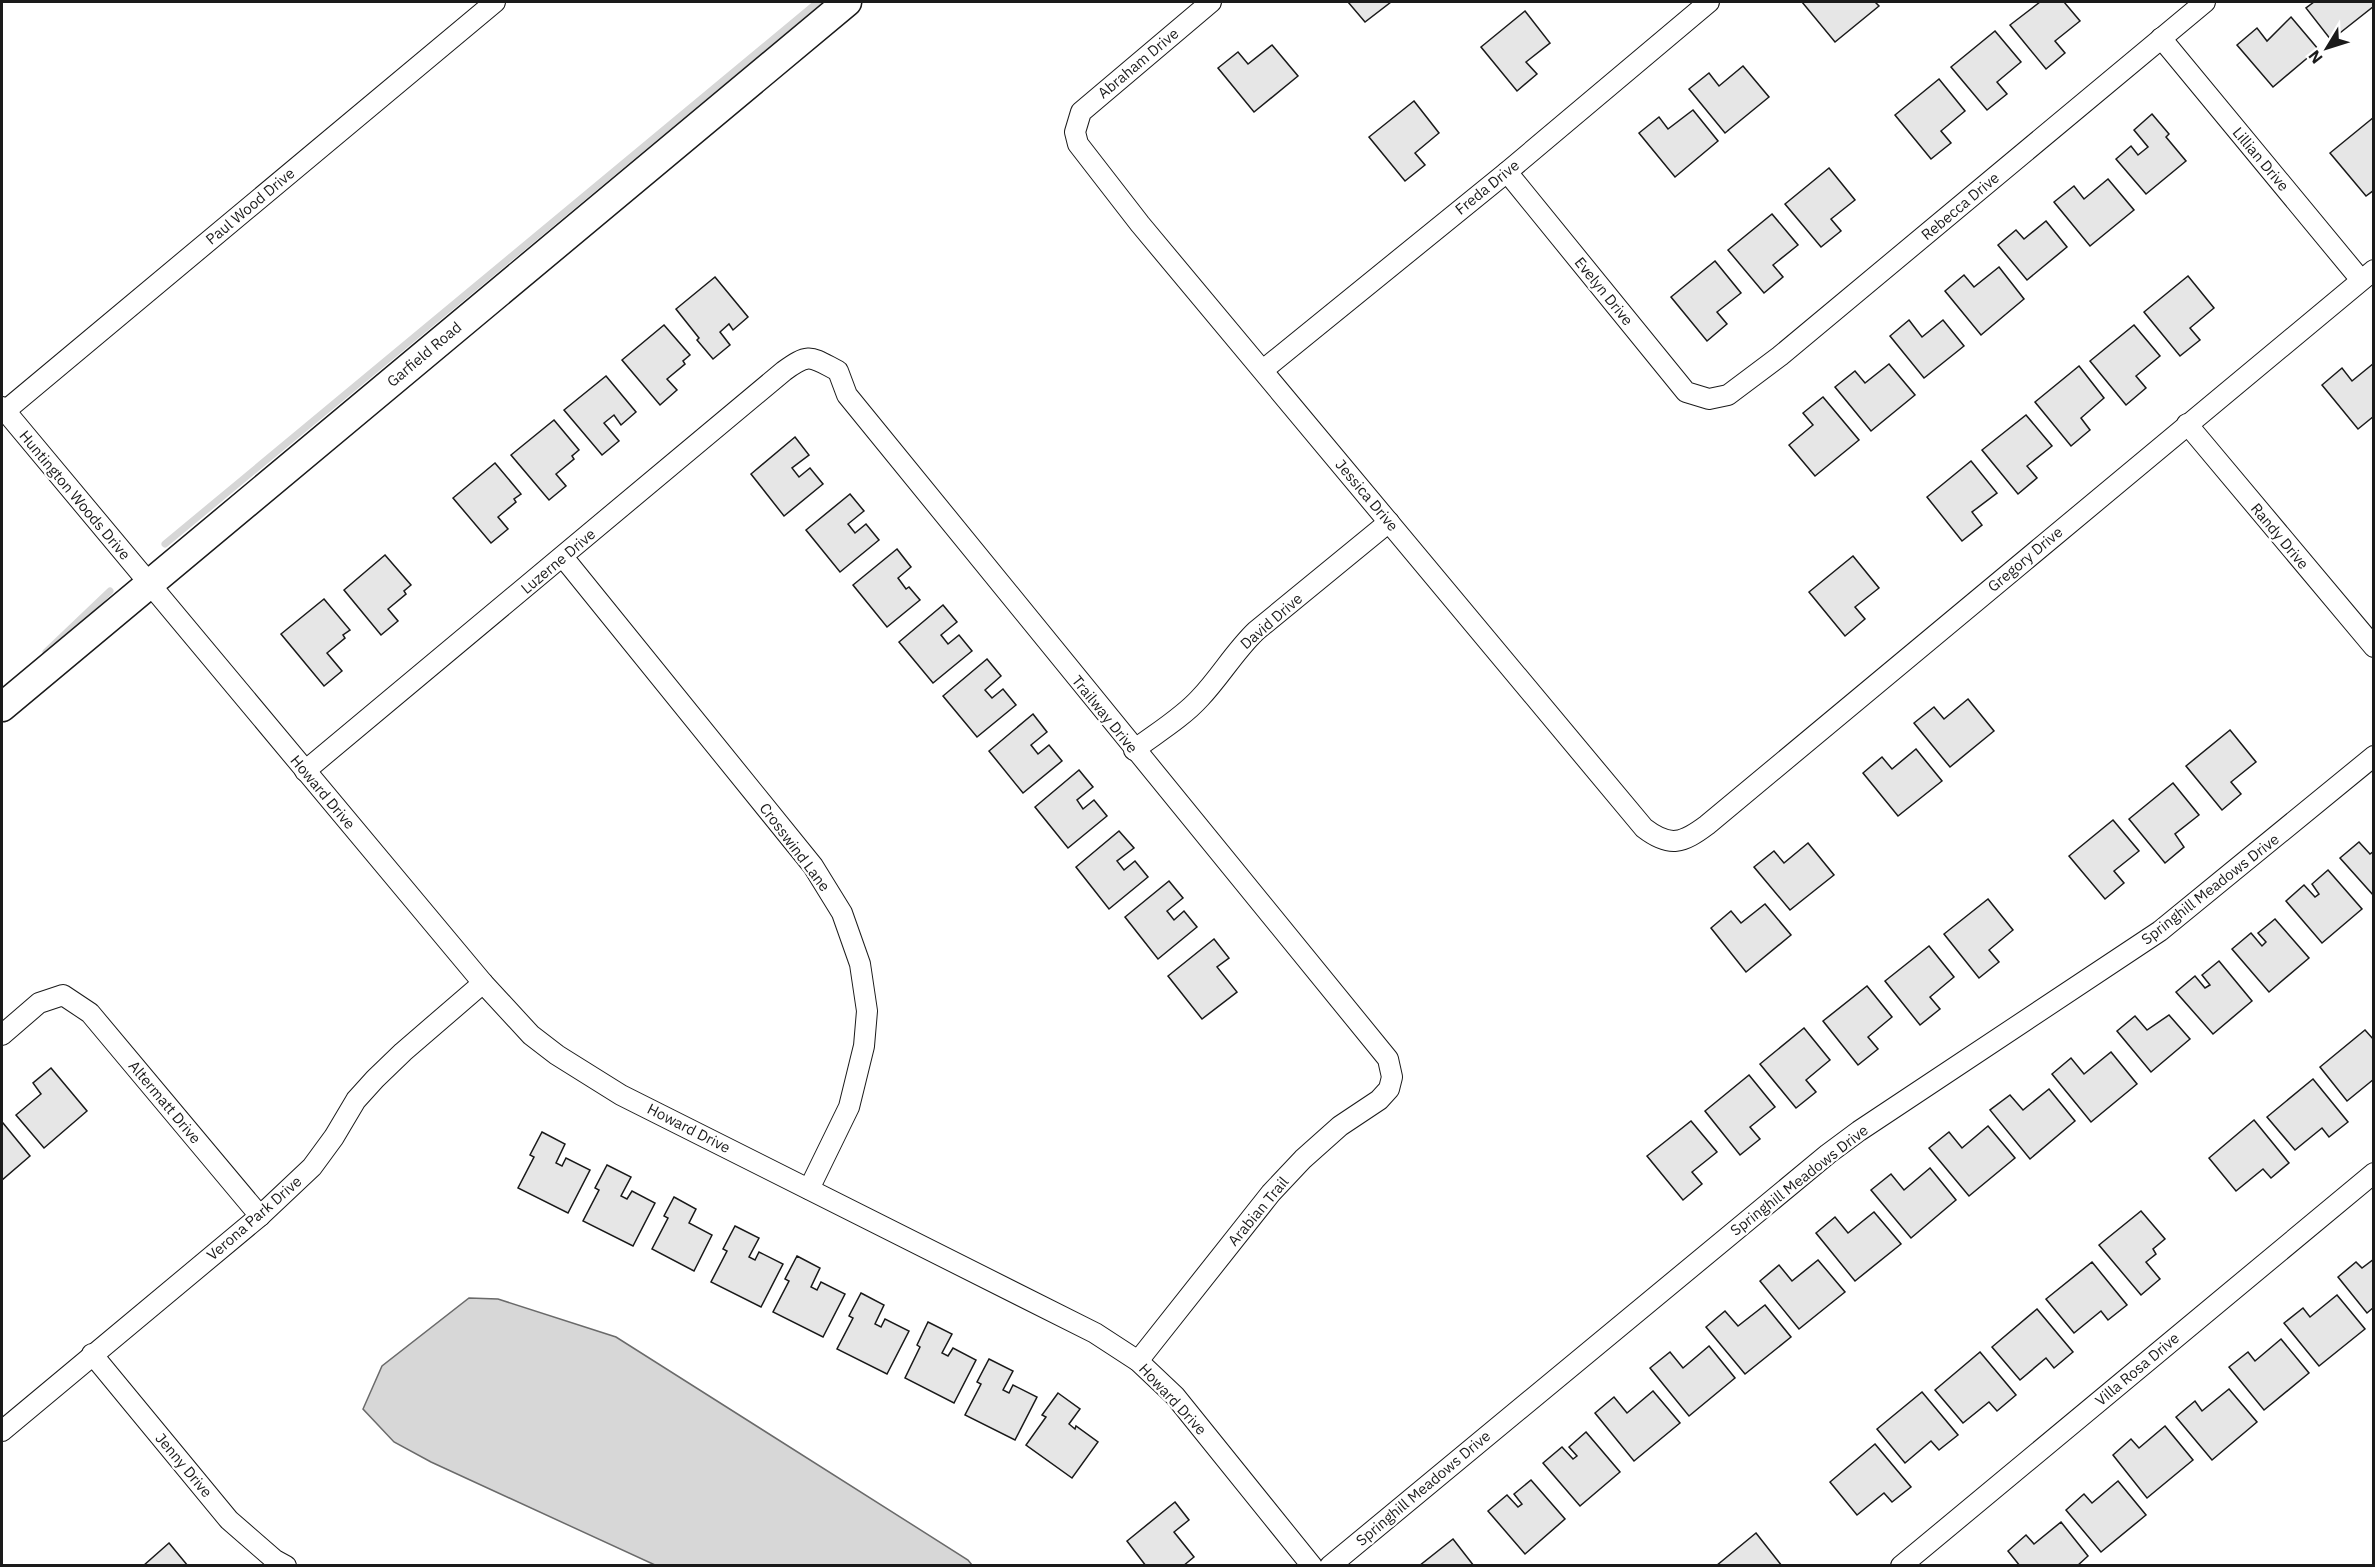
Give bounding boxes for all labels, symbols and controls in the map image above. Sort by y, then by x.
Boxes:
north arrow [2297,18,2357,78]
street label: Abraham Drive [1094,24,1182,102]
text: N [2304,47,2327,68]
street label: Lillian Drive [2229,123,2293,195]
street label: Freda Drive [1451,155,1523,219]
street label: Paul Wood Drive [202,163,298,249]
street label: Rebecca Drive [1917,168,2003,244]
street label: Evelyn Drive [1571,253,1637,329]
street label: Garfield Road [383,317,465,391]
street label: Huntington Woods Drive [15,426,135,564]
street label: Jessica Drive [1331,455,1403,535]
street label: Randy Drive [2247,499,2313,573]
street label: Gregory Drive [1984,522,2066,596]
street label: Luzerne Drive [517,524,599,598]
street label: David Drive [1236,589,1306,653]
street label: Trailway Drive [1068,671,1142,757]
street label: Howard Drive [287,751,359,833]
street label: Crosswind Lane [756,799,834,895]
street label: Springhill Meadows Drive [2137,829,2283,949]
street label: Altermatt Drive [125,1057,205,1147]
street label: Howard Drive [644,1099,734,1157]
street label: Springhill Meadows Drive [1726,1120,1872,1240]
street label: Verona Park Drive [203,1172,305,1264]
street label: Arabian Trail [1223,1172,1293,1250]
street label: Villa Rosa Drive [2091,1328,2183,1410]
street label: Howard Drive [1135,1359,1211,1439]
street label: Springhill Meadows Drive [1352,1426,1494,1550]
street label: Jenny Drive [151,1429,217,1501]

